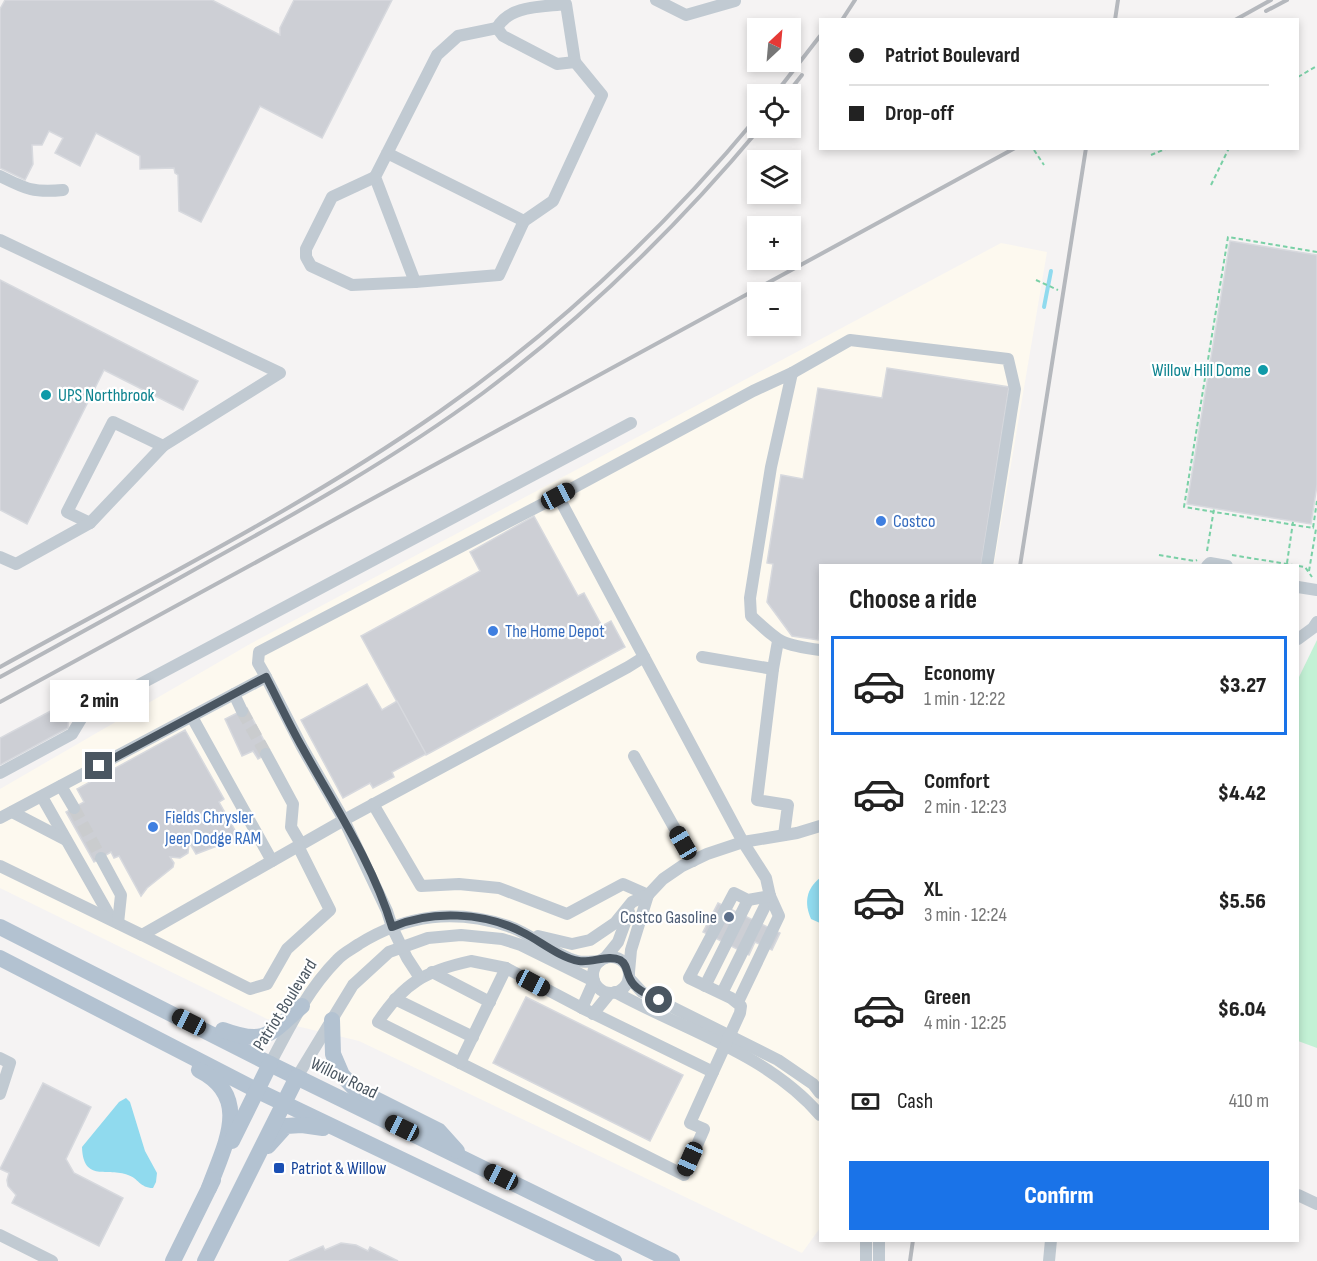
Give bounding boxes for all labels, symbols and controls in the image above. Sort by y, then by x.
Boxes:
north arrow [747,18,801,72]
map controls [747,18,801,336]
text: Patriot Boulevard [885,42,1020,69]
button: locate [747,84,801,138]
text: Drop-off [885,100,954,127]
button: layers [747,150,801,204]
button: + [747,216,801,270]
button: − [747,282,801,336]
place label: Willow Hill Dome [1152,360,1251,381]
marker: Willow Hill Dome [1256,363,1270,377]
place label: UPS Northbrook [58,385,155,406]
marker: UPS Northbrook [39,388,53,402]
car [538,480,578,512]
place label: Costco [893,511,935,532]
marker: Costco [874,514,888,528]
text: Choose a ride [849,584,977,616]
place label: The Home Depot [505,621,605,642]
marker: The Home Depot [486,624,500,638]
icon: car [852,659,906,713]
text: Economy [924,660,995,687]
text: $3.27 [1219,672,1266,699]
callout: 2 min [50,679,148,721]
text: 1 min · 12:22 [924,687,1005,711]
text: 2 min [80,689,119,713]
route end [85,752,112,779]
icon: car [852,767,906,821]
text: Comfort [924,768,990,795]
text: $4.42 [1218,780,1266,807]
text: 2 min · 12:23 [924,795,1007,819]
place label: Fields Chrysler Jeep Dodge RAM [164,807,261,849]
marker: Fields Chrysler Jeep Dodge RAM [146,820,160,834]
car [666,823,700,863]
icon: car [852,875,906,929]
text: XL [924,876,943,903]
text: $5.56 [1219,888,1266,915]
text: 3 min · 12:24 [924,903,1007,927]
place label: Costco Gasoline [620,907,717,928]
marker: Costco Gasoline [722,910,736,924]
street label: Patriot Boulevard [249,956,321,1054]
car [513,967,553,999]
icon: car [852,983,906,1037]
text: Green [924,984,971,1011]
route start [645,986,672,1013]
text: $6.04 [1218,996,1266,1023]
car [169,1006,209,1038]
text: 4 min · 12:25 [924,1011,1007,1035]
street label: Willow Road [307,1053,381,1103]
icon: cash [849,1085,882,1118]
text: Cash [897,1088,933,1115]
text: 410 m [1229,1089,1269,1113]
car [382,1112,422,1144]
car [674,1139,706,1179]
place label: Patriot & Willow [291,1158,386,1179]
marker: Patriot & Willow [272,1161,286,1175]
car [481,1161,521,1193]
button: Confirm [849,1161,1269,1230]

